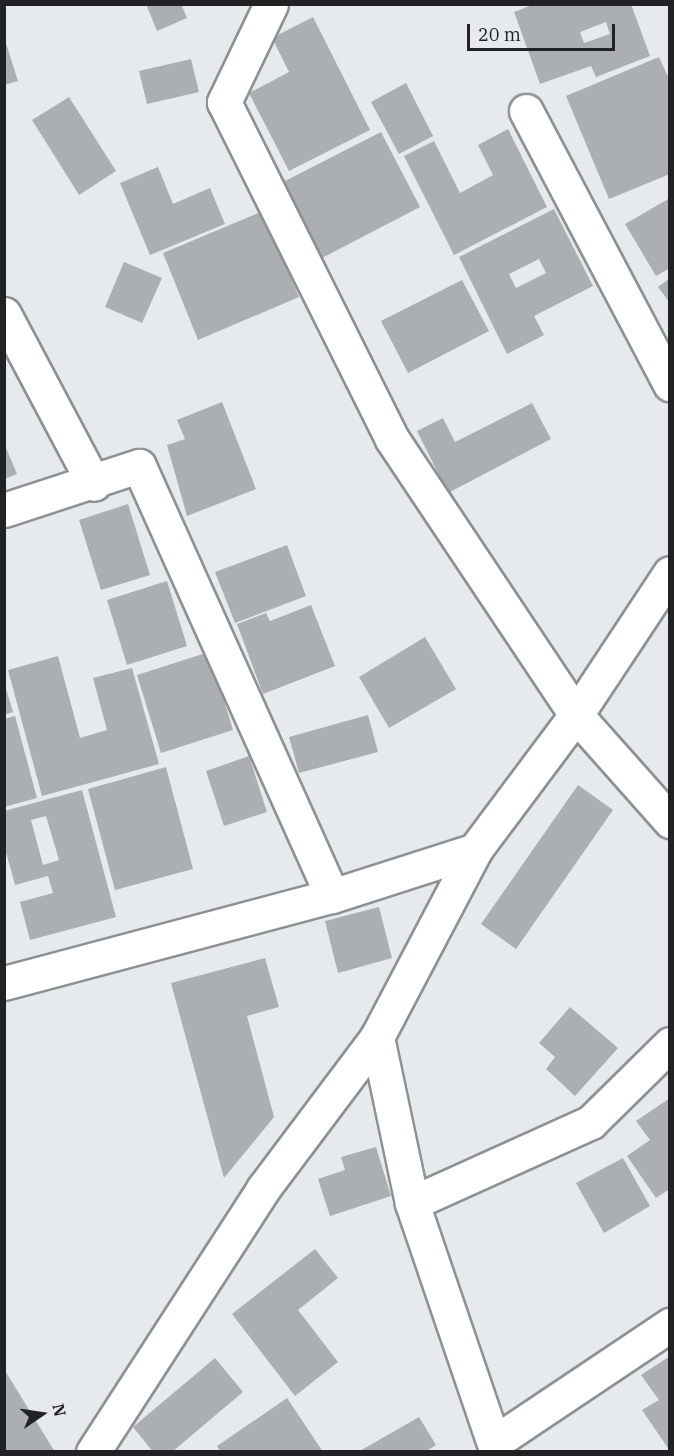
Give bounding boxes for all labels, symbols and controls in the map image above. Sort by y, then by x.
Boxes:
scale bar [470,12,618,50]
text: 20 m [478,23,521,46]
north arrow [12,1384,72,1444]
text: N [48,1402,71,1418]

